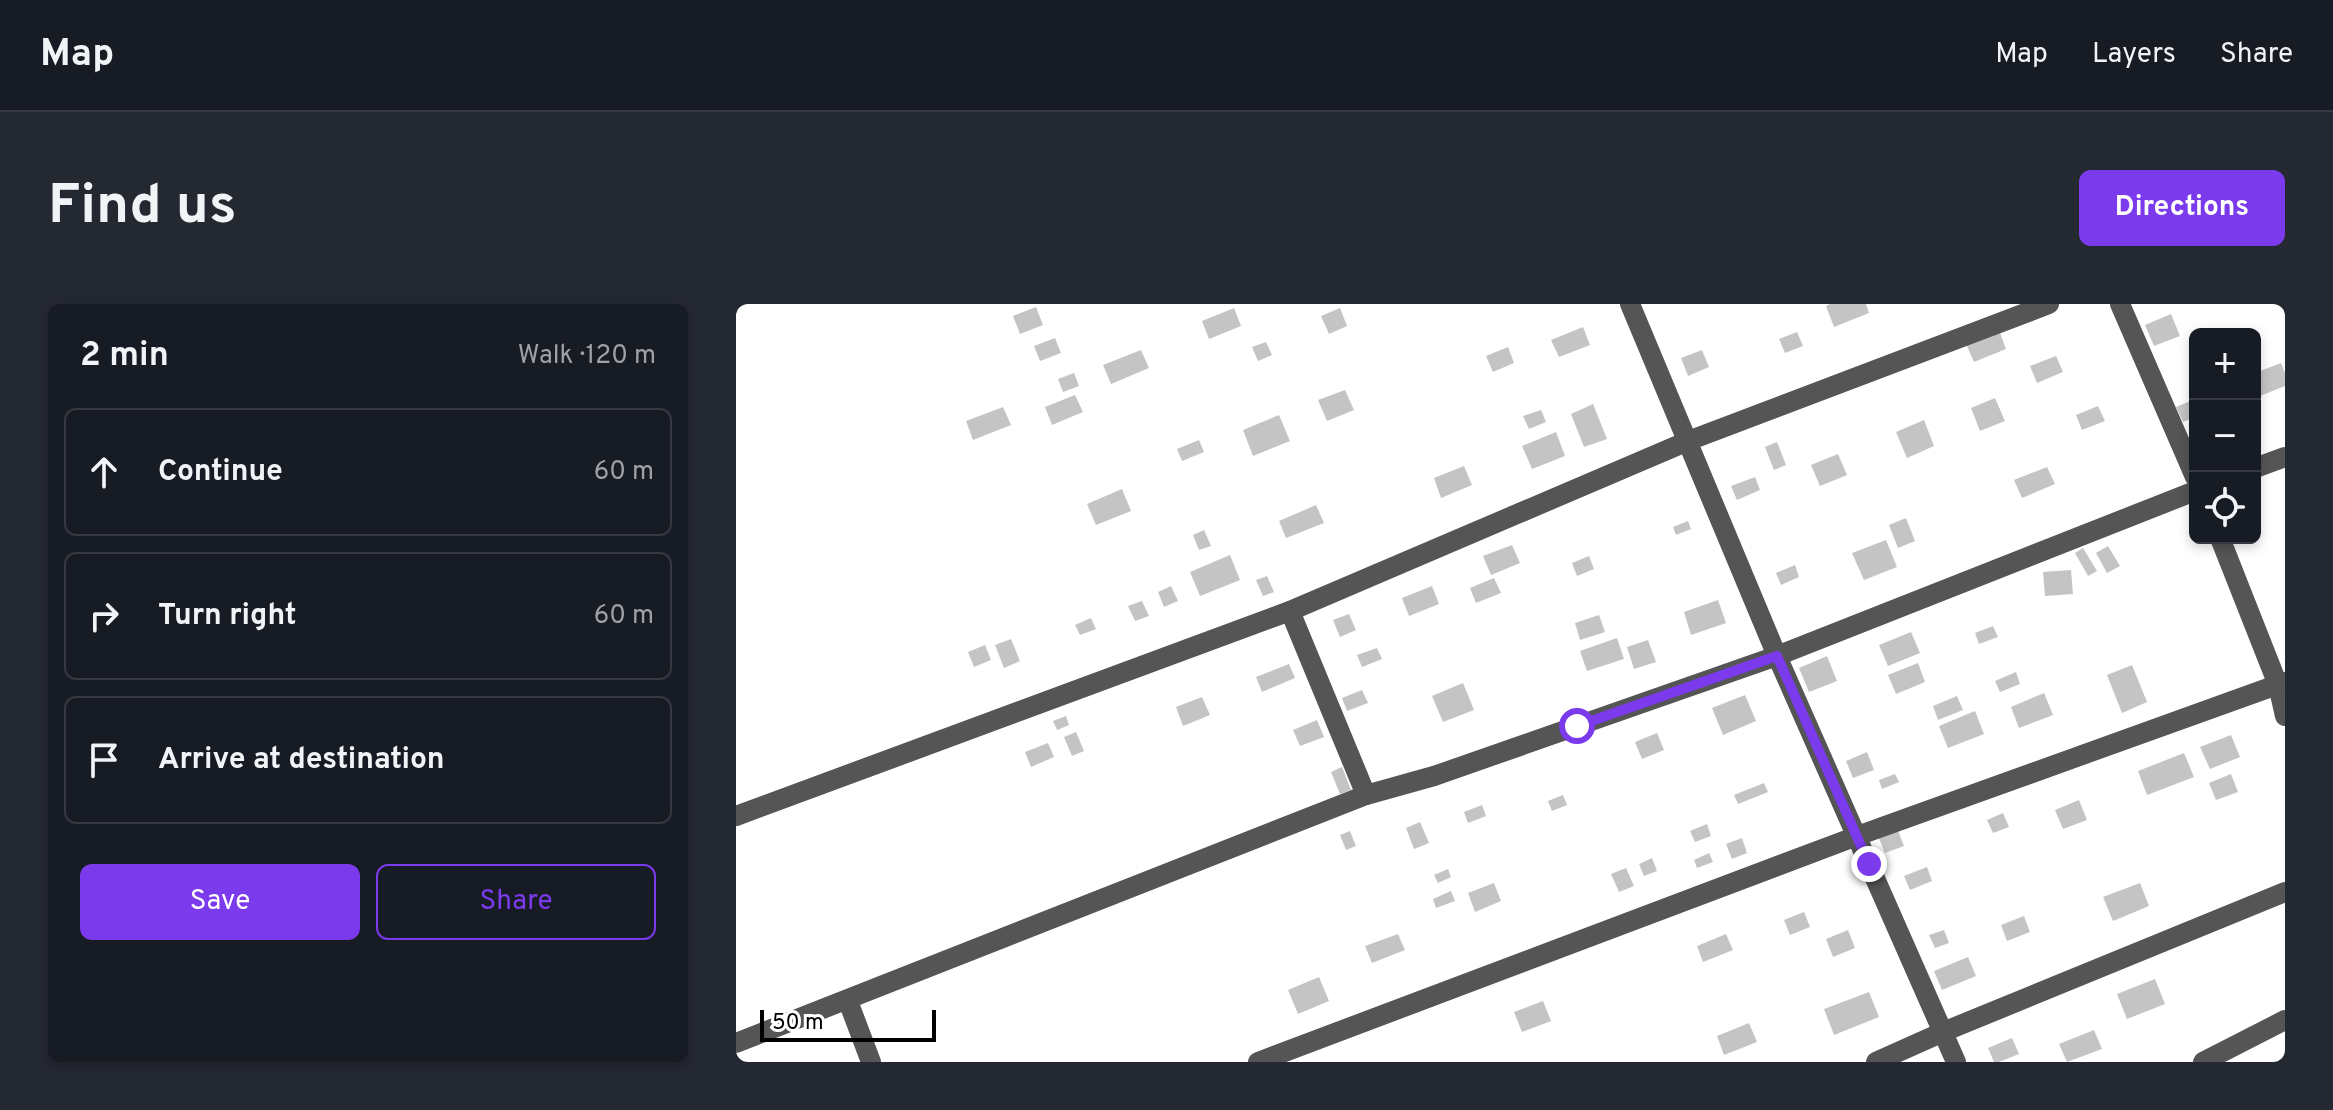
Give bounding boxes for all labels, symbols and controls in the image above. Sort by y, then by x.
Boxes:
text: Map [40,31,114,80]
text: Map [1995,37,2048,73]
text: Layers [2092,37,2176,73]
text: Share [2220,37,2293,73]
button: Directions [2079,170,2285,246]
text: Find us [48,173,237,243]
map controls [2189,328,2261,544]
button: + [2189,328,2261,400]
text: 2 min [80,335,169,378]
text: Walk · 120 m [518,340,656,373]
button: − [2189,400,2261,472]
icon: ahead [82,450,126,494]
text: Continue [158,454,283,491]
text: 60 m [594,456,654,489]
button: locate [2189,472,2261,544]
icon: right [82,594,126,638]
text: Turn right [158,598,296,635]
text: 60 m [594,600,654,633]
route start [1559,708,1595,744]
icon: arrive [82,738,126,782]
text: Arrive at destination [158,742,444,779]
route end [1851,846,1887,882]
button: Save [80,864,360,940]
button: Share [376,864,656,940]
scale bar [760,1006,936,1042]
text: 50 m [772,1010,824,1037]

